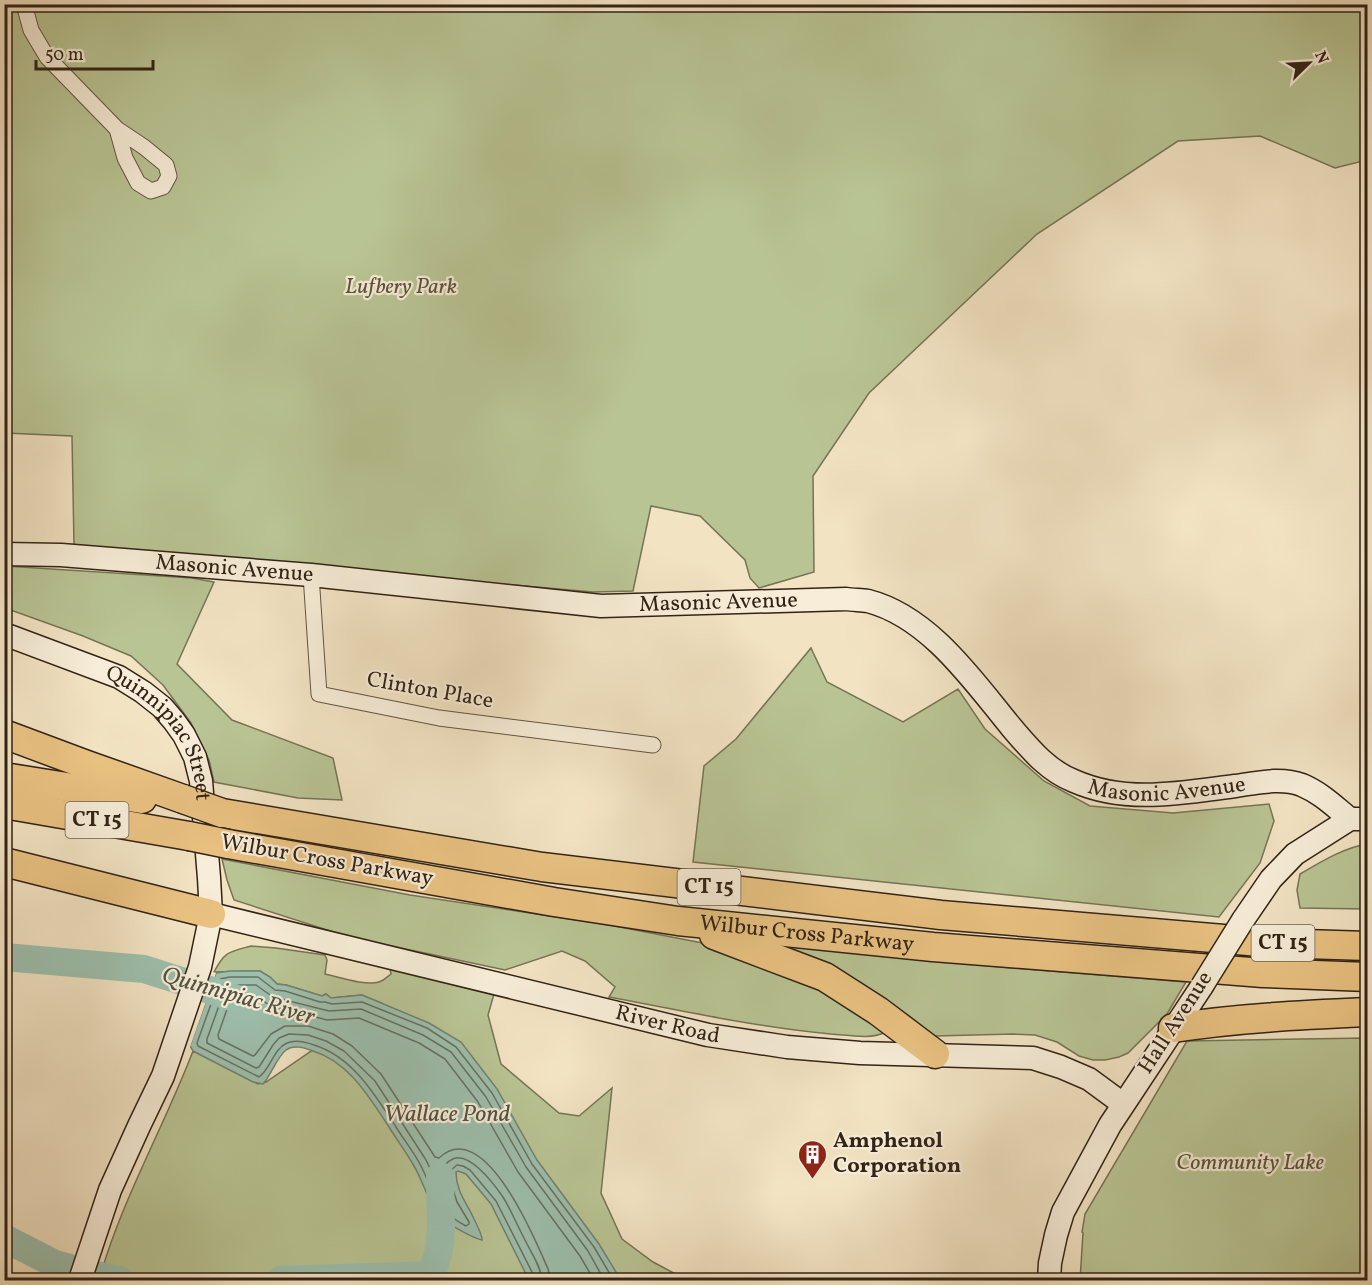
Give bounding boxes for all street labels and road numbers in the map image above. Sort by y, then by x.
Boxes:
street label: Masonic Avenue [154,547,315,591]
street label: Masonic Avenue [639,585,798,620]
street label: Quinnipiac Street [102,658,218,802]
street label: Clinton Place [364,665,496,717]
street label: Masonic Avenue [1084,769,1248,810]
road number: CT 15 [66,802,128,838]
street label: Wilbur Cross Parkway [218,827,436,895]
road number: CT 15 [678,869,740,905]
street label: Wilbur Cross Parkway [698,908,916,960]
road number: CT 15 [1252,925,1314,961]
street label: Hall Avenue [1131,965,1221,1081]
street label: River Road [612,997,722,1052]

